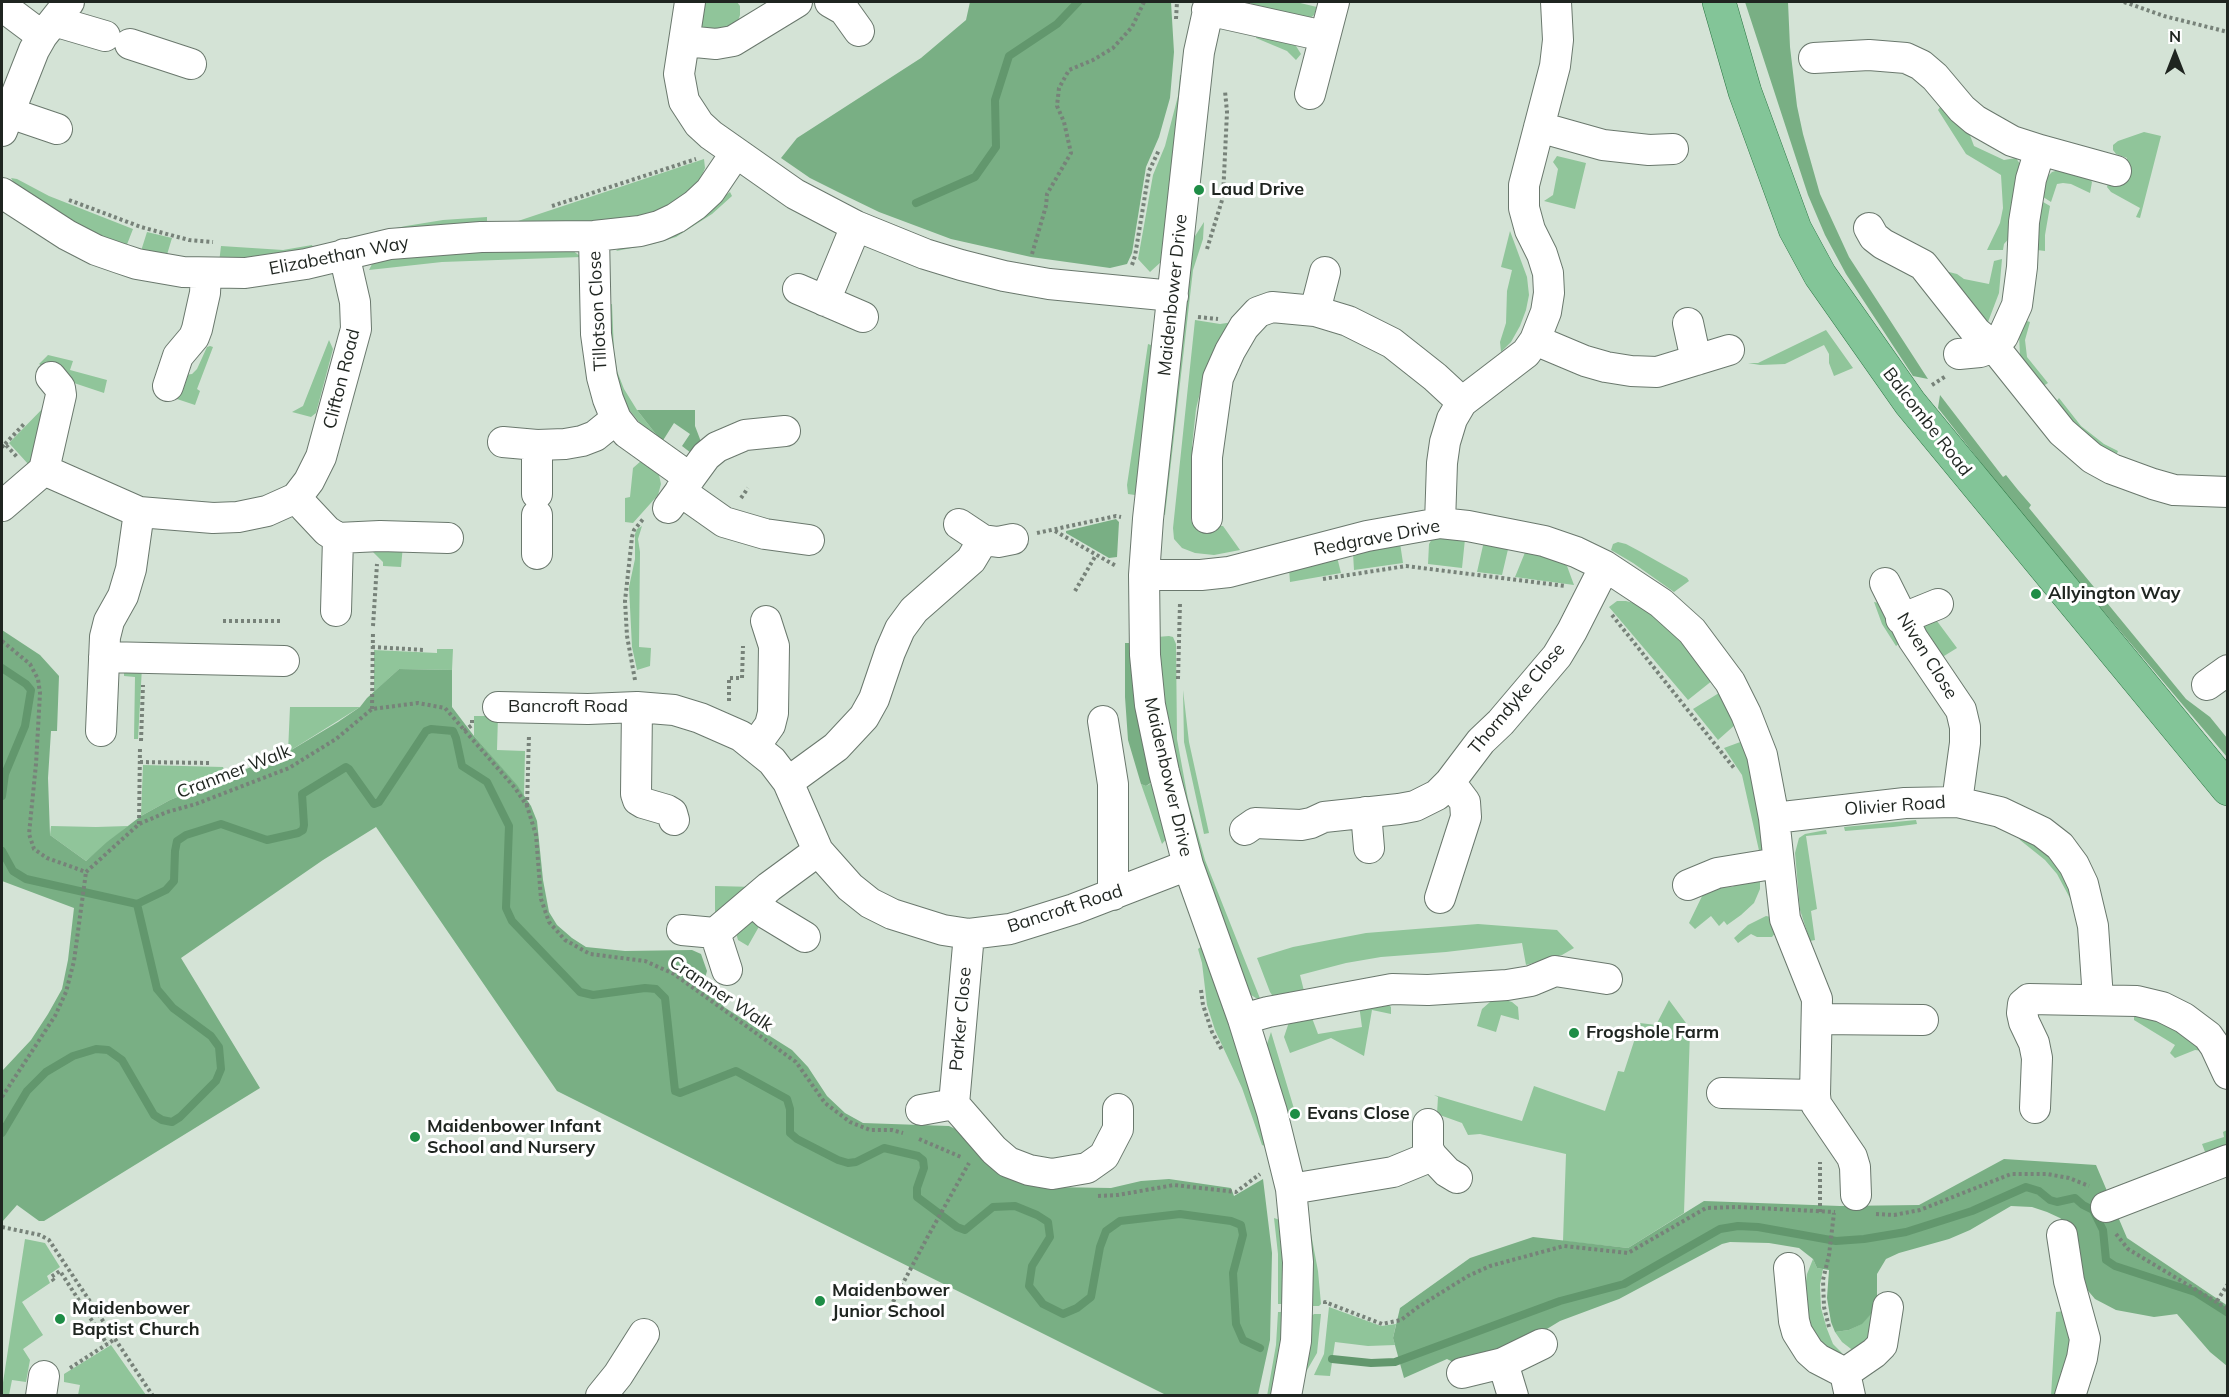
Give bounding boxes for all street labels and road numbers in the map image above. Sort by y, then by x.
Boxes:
street label: Maidenbower Drive [1154,213,1192,377]
street label: Elizabethan Way [267,232,411,280]
street label: Tillotson Close [584,250,612,372]
street label: Clifton Road [319,327,365,431]
street label: Balcombe Road [1878,364,1976,480]
street label: Redgrave Drive [1312,515,1442,561]
street label: Niven Close [1892,609,1962,703]
street label: Thorndyke Close [1464,639,1570,759]
street label: Maidenbower Drive [1139,695,1197,859]
street label: Bancroft Road [508,696,628,718]
street label: Cranmer Walk [174,740,294,804]
street label: Olivier Road [1844,792,1946,820]
street label: Bancroft Road [1005,880,1125,938]
street label: Cranmer Walk [665,951,777,1037]
street label: Parker Close [946,966,976,1072]

